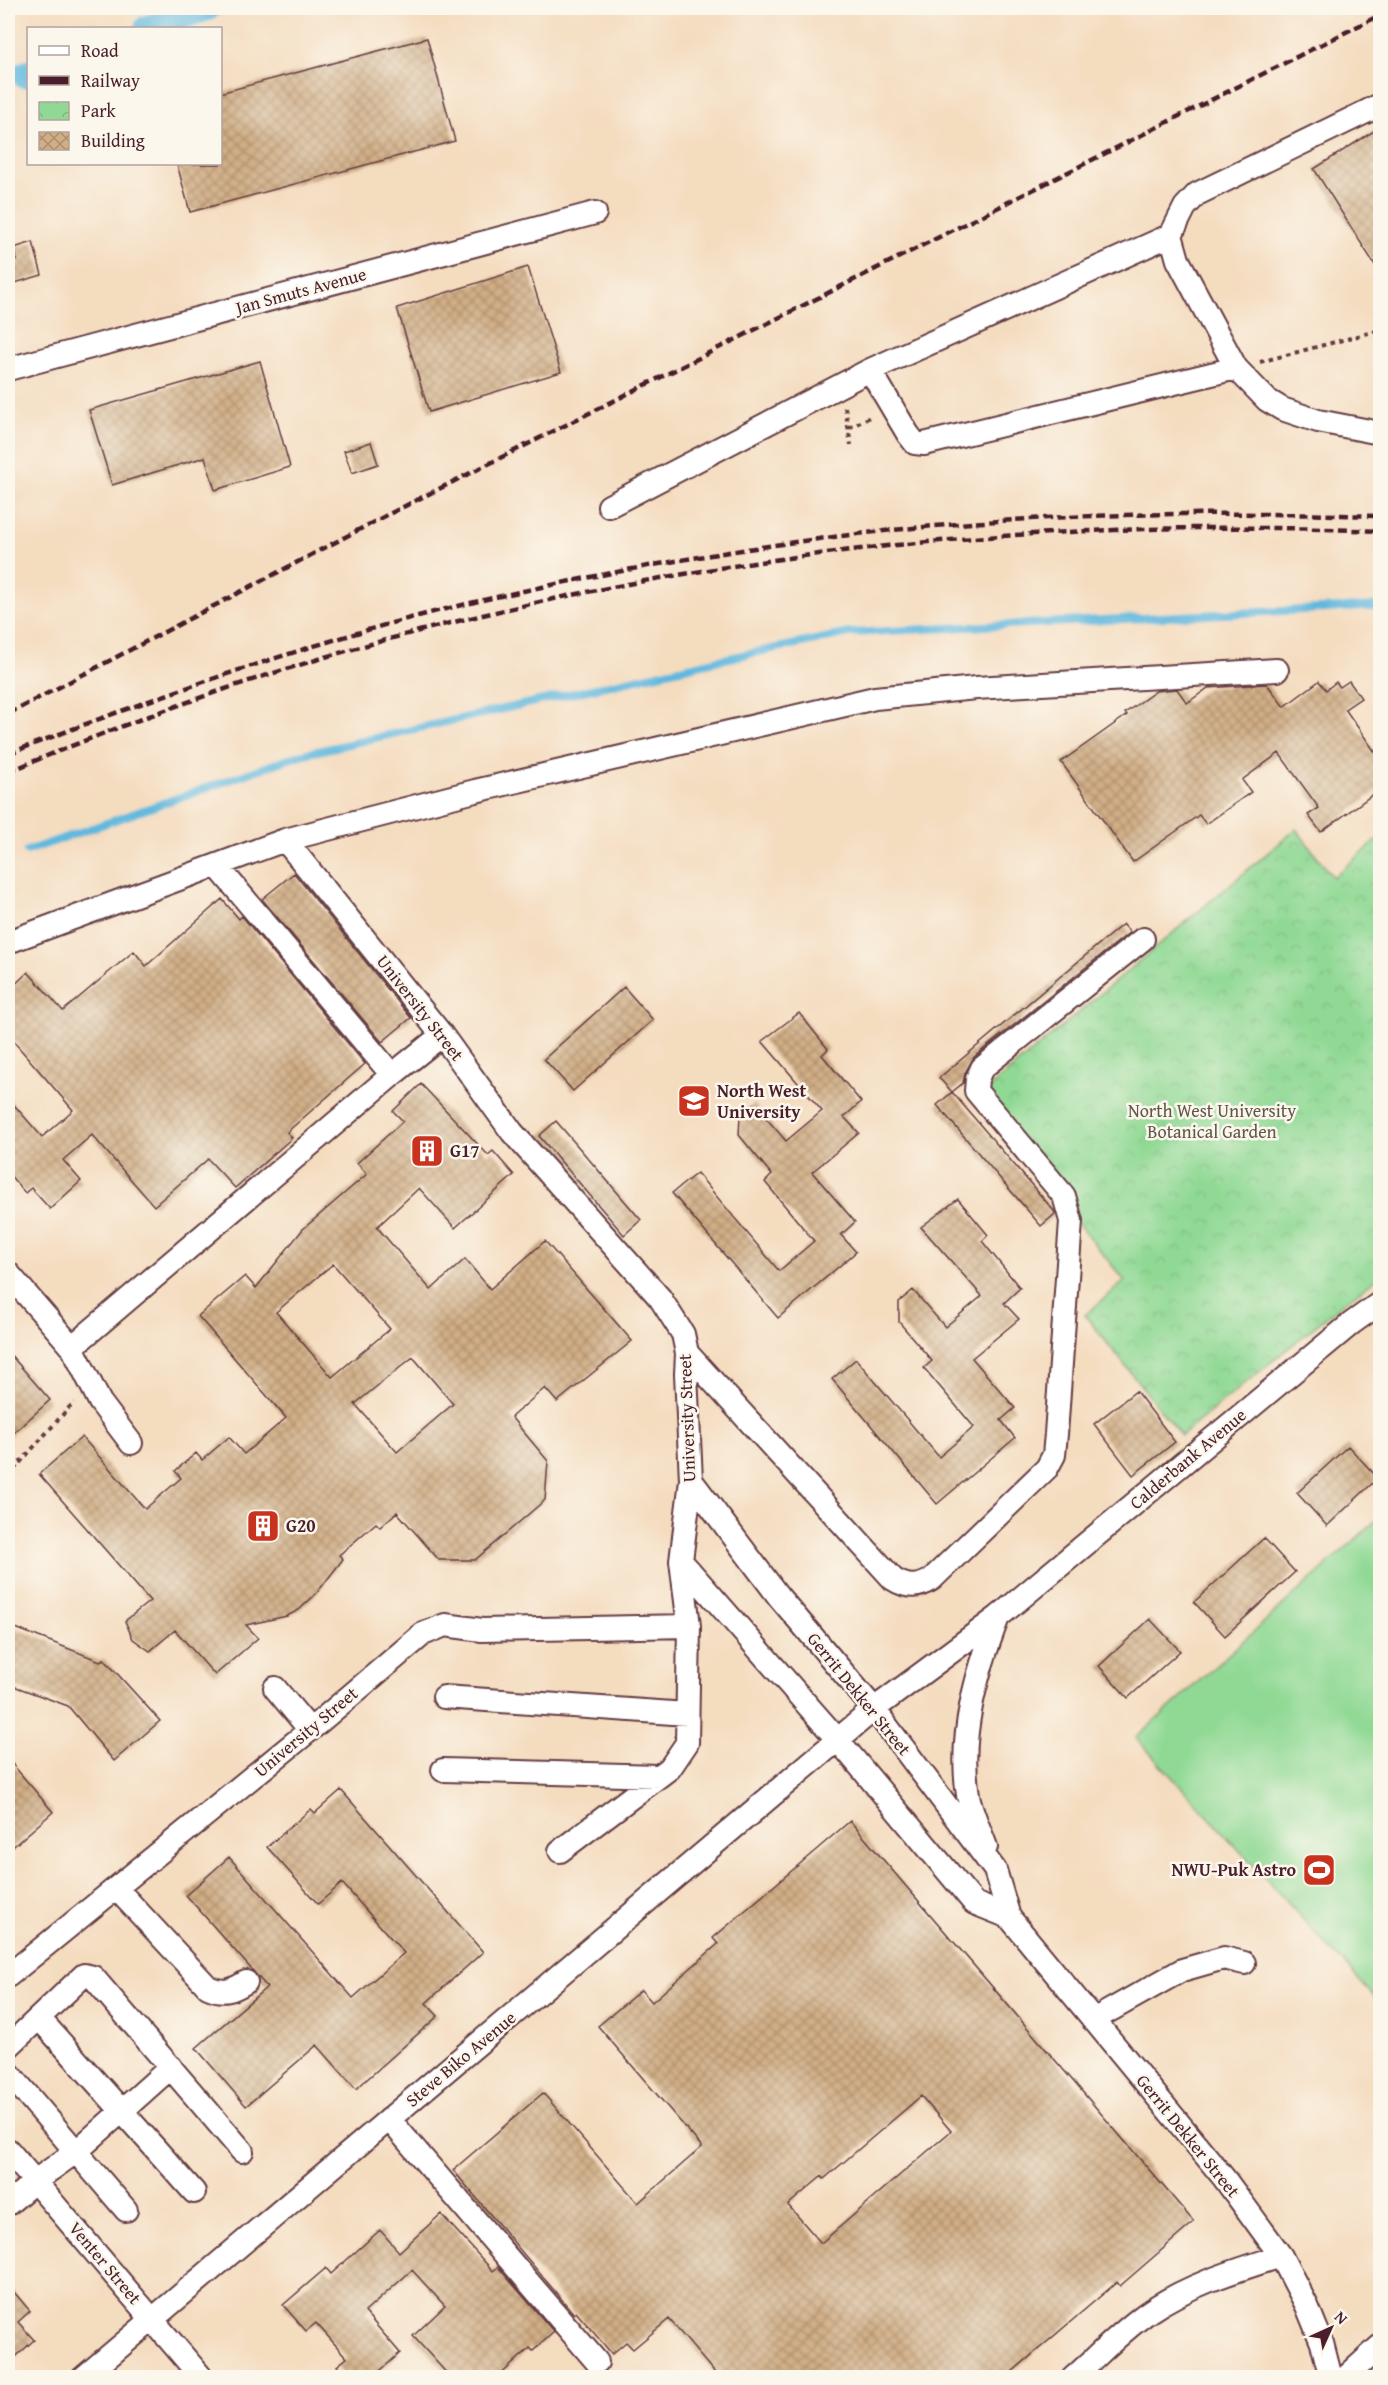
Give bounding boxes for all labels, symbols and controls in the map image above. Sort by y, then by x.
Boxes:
legend [27,27,222,165]
text: Road [81,37,119,64]
text: Railway [81,67,140,94]
text: Park [81,97,117,124]
text: Building [81,127,145,154]
street label: Jan Smuts Avenue [231,260,369,321]
street label: University Street [370,949,471,1067]
place label: North West University [717,1077,806,1125]
school or university icon: North West University [676,1083,712,1119]
park label: North West University Botanical Garden [1128,1097,1296,1145]
building icon: G17 [409,1133,445,1169]
place label: G17 [450,1137,480,1164]
street label: University Street [671,1353,702,1483]
street label: Calderbank Avenue [1123,1402,1252,1516]
building icon: G20 [245,1508,281,1544]
place label: G20 [286,1512,316,1539]
street label: Gerrit Dekker Street [801,1626,918,1762]
street label: University Street [248,1680,364,1783]
sports icon: NWU-Puk Astro [1301,1852,1337,1888]
place label: NWU-Puk Astro [1171,1856,1296,1883]
street label: Steve Biko Avenue [400,2004,522,2113]
street label: Gerrit Dekker Street [1130,2068,1247,2204]
street label: Venter Street [63,2215,149,2311]
north arrow [1301,2298,1361,2358]
text: N [1329,2305,1354,2330]

